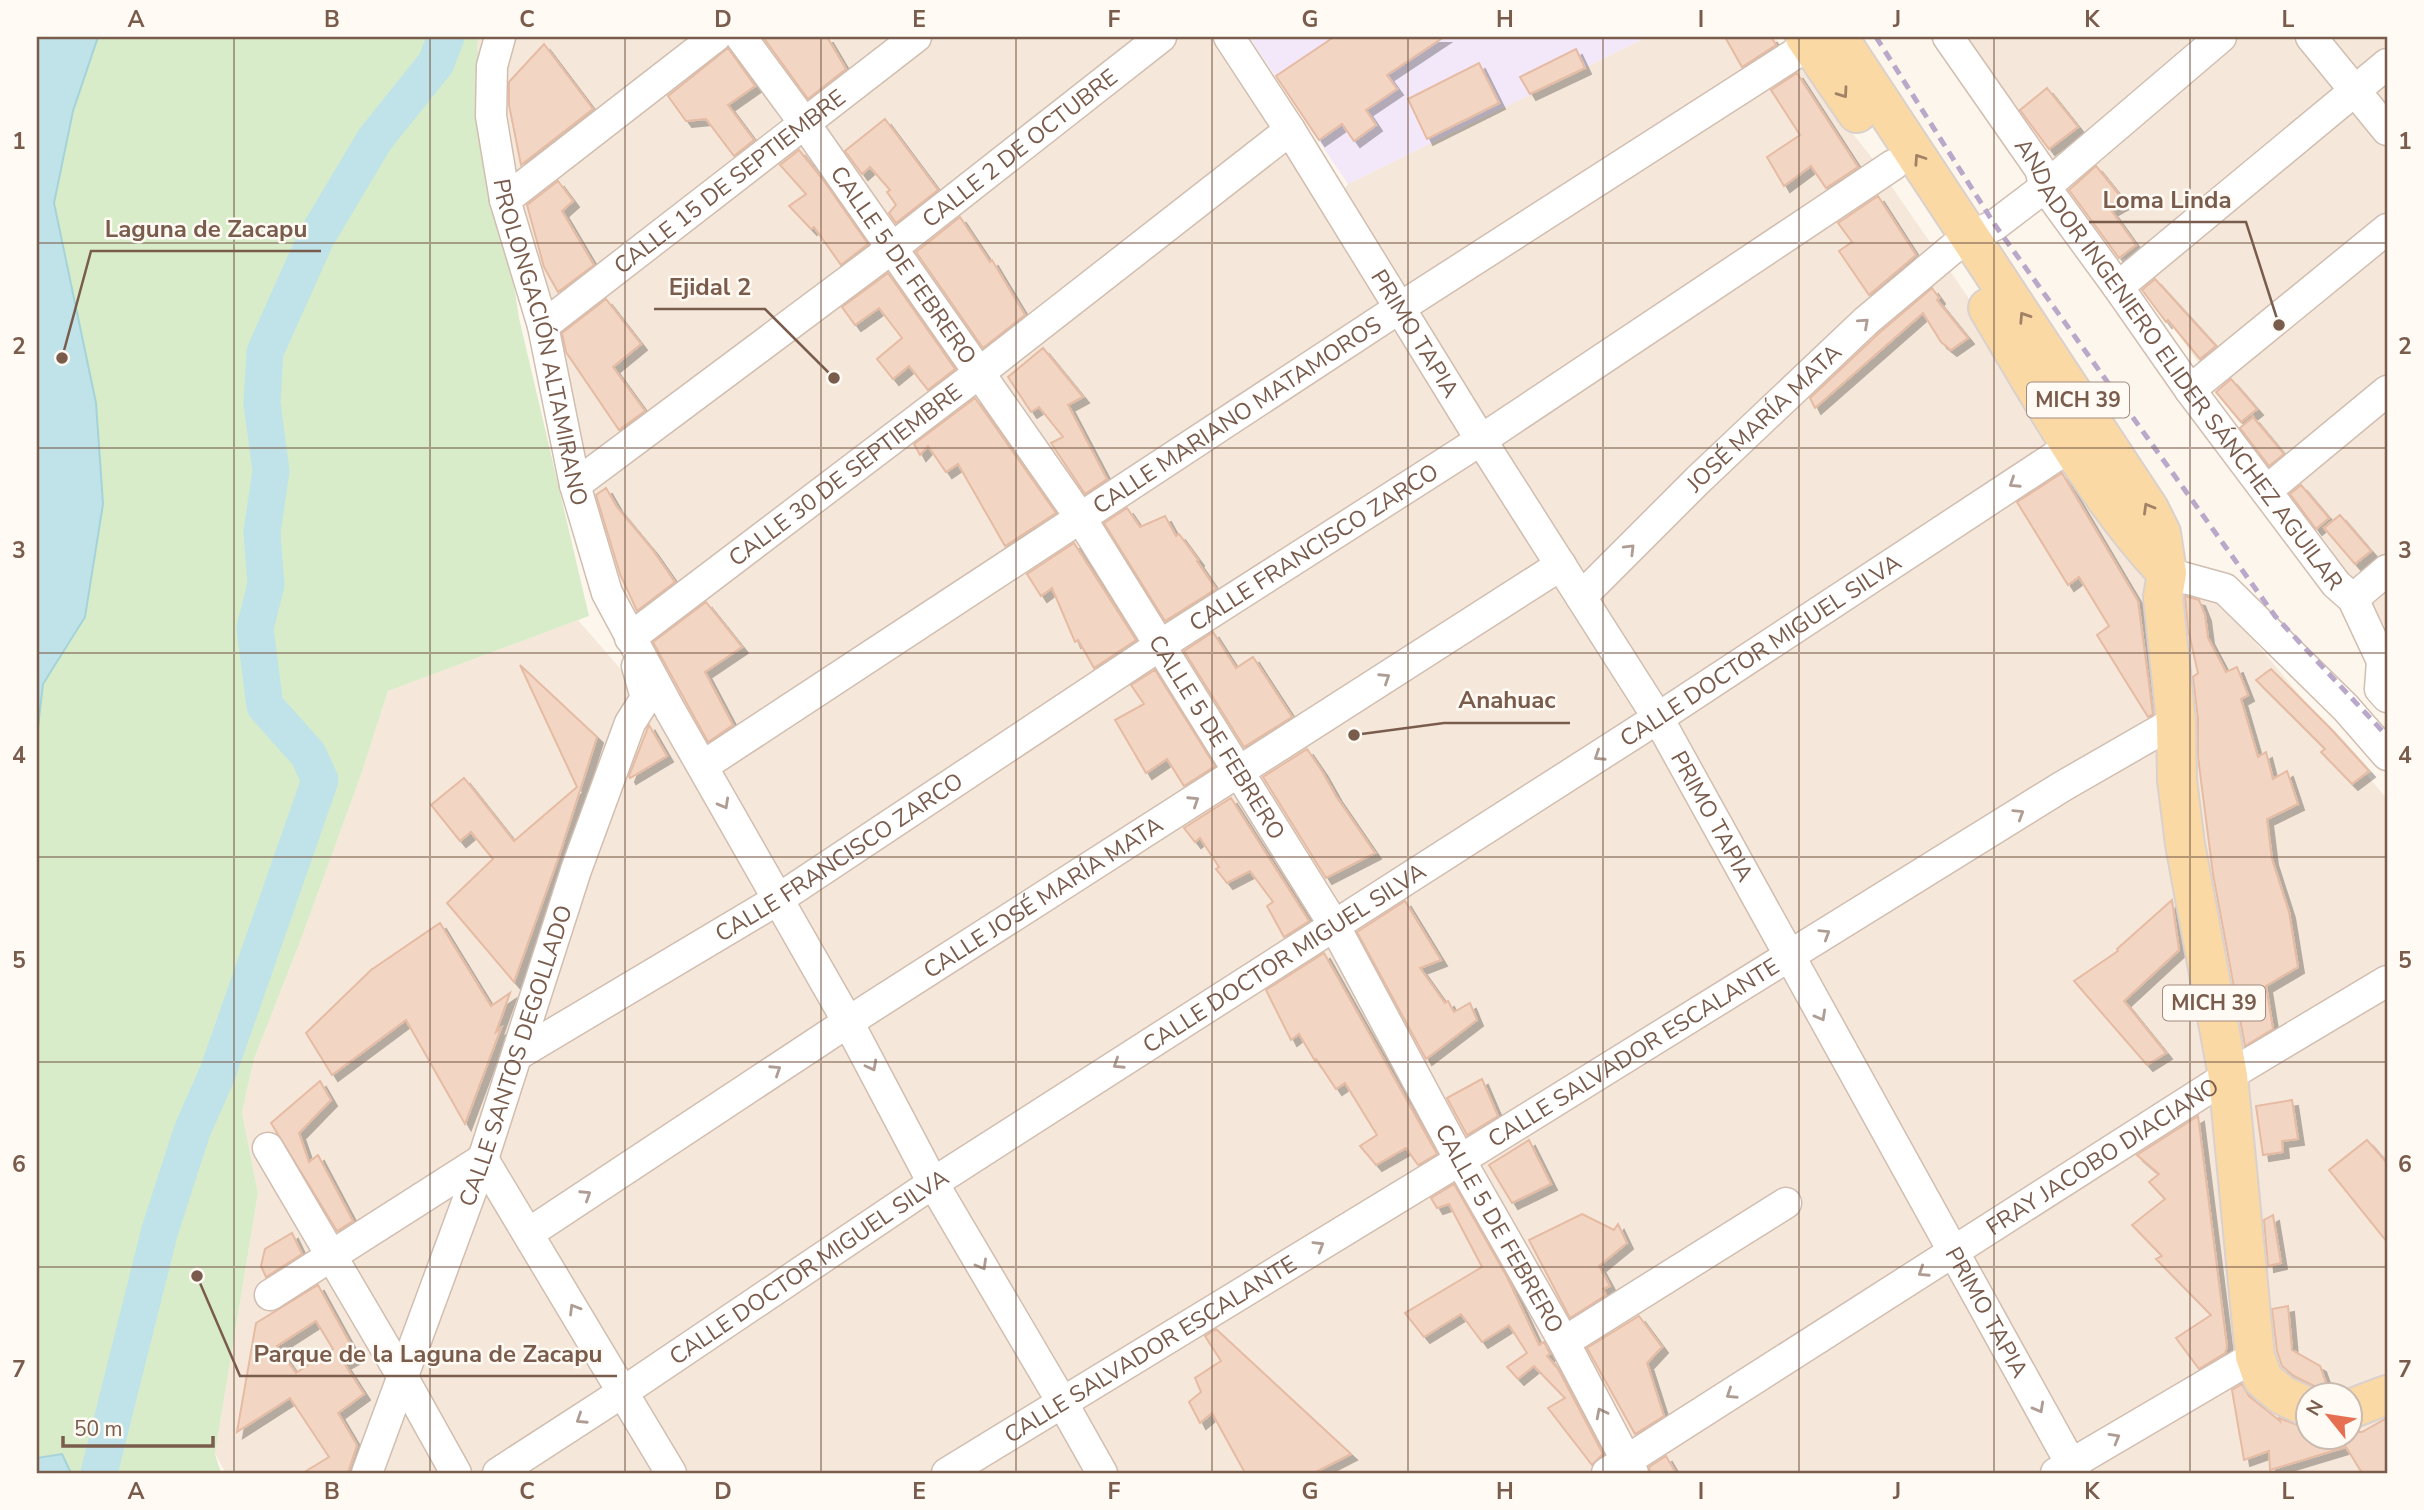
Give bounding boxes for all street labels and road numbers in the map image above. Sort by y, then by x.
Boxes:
street label: CALLE 2 DE OCTUBRE [916,62,1124,234]
street label: CALLE 15 DE SEPTIEMBRE [607,82,852,281]
street label: ANDADOR INGENIERO ELIDER SÁNCHEZ AGUILAR [2008,132,2351,596]
street label: CALLE 5 DE FEBRERO [823,159,984,370]
street label: PROLONGACIÓN ALTAMIRANO [486,176,596,510]
street label: PRIMO TAPIA [1364,263,1467,403]
street label: CALLE MARIANO MATAMOROS [1087,309,1387,521]
street label: JOSÉ MARÍA MATA [1679,337,1848,499]
street label: CALLE 30 DE SEPTIEMBRE [722,376,968,573]
road number: MICH 39 [2027,382,2129,418]
street label: CALLE FRANCISCO ZARCO [1183,456,1444,638]
street label: CALLE DOCTOR MIGUEL SILVA [1614,546,1907,754]
street label: CALLE 5 DE FEBRERO [1142,629,1293,845]
street label: PRIMO TAPIA [1664,745,1761,887]
street label: CALLE FRANCISCO ZARCO [709,765,969,949]
street label: CALLE JOSÉ MARÍA MATA [917,809,1169,985]
street label: CALLE DOCTOR MIGUEL SILVA [1137,855,1432,1060]
street label: CALLE SANTOS DEGOLLADO [451,901,579,1211]
street label: CALLE SALVADOR ESCALANTE [1482,950,1785,1154]
road number: MICH 39 [2163,986,2265,1020]
street label: FRAY JACOBO DIACIANO [1980,1070,2225,1242]
street label: CALLE 5 DE FEBRERO [1428,1119,1571,1339]
street label: CALLE DOCTOR MIGUEL SILVA [663,1161,955,1372]
street label: PRIMO TAPIA [1938,1241,2036,1383]
street label: CALLE SALVADOR ESCALANTE [998,1248,1302,1450]

